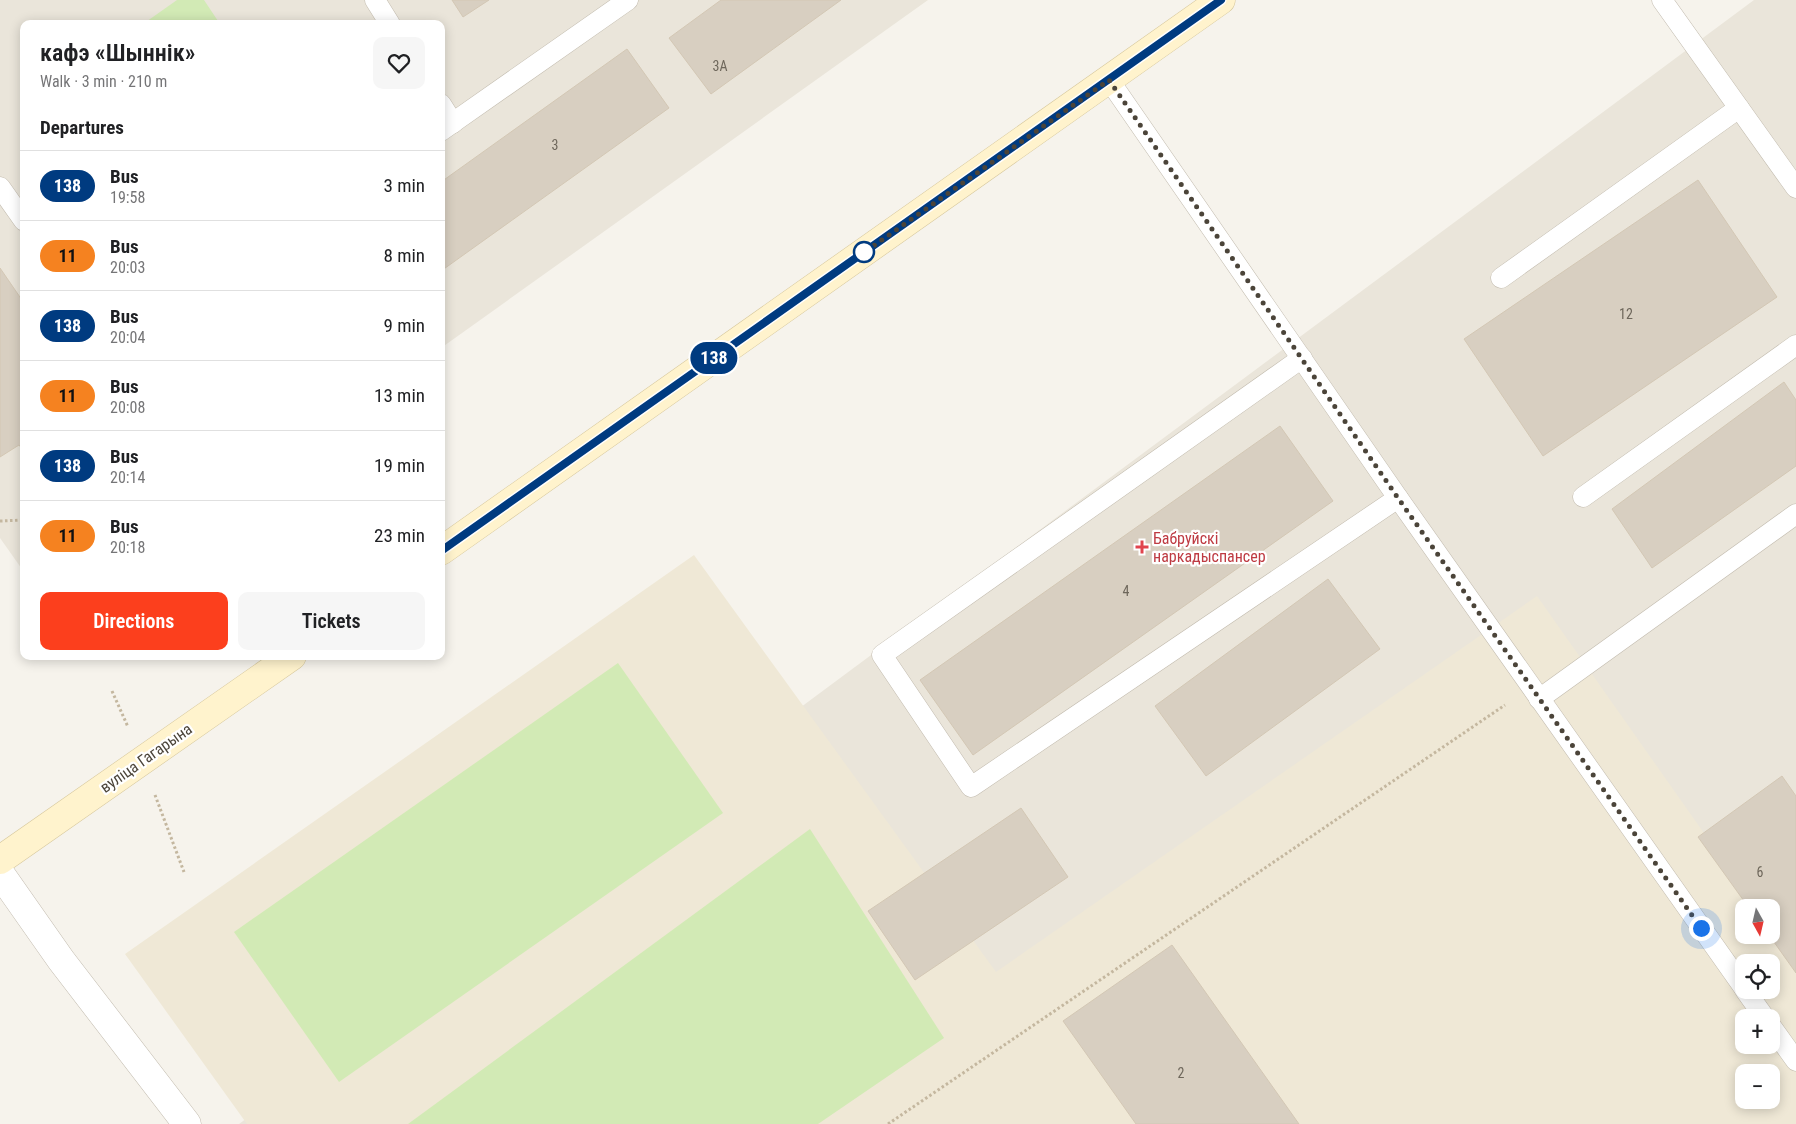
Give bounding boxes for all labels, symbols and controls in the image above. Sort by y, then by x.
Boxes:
button: heart [373,37,425,89]
text: кафэ «Шыннік» [40,39,195,67]
house number: 3А [713,58,727,74]
text: Walk · 3 min · 210 m [40,72,167,91]
text: Departures [40,116,124,139]
house number: 3 [552,137,558,153]
text: Bus [110,165,139,188]
text: 3 min [383,174,425,197]
text: 138 [54,175,81,196]
text: 19:58 [110,188,145,207]
text: Bus [110,235,139,258]
unlabelled marker [853,241,875,263]
text: 8 min [383,244,425,267]
text: 11 [58,245,77,266]
text: 20:03 [110,258,145,277]
text: Bus [110,305,139,328]
house number: 12 [1619,306,1633,322]
text: 9 min [383,314,425,337]
text: 138 [54,315,81,336]
text: 20:04 [110,328,145,347]
line badge: 138 [685,342,743,374]
text: 138 [700,347,728,368]
text: Bus [110,375,139,398]
text: 13 min [374,384,425,407]
text: 11 [58,385,77,406]
text: 20:08 [110,398,145,417]
text: Bus [110,445,139,468]
text: 19 min [374,454,425,477]
text: 138 [54,455,81,476]
text: 20:14 [110,468,145,487]
text: Bus [110,515,139,538]
text: 23 min [374,524,425,547]
text: 11 [58,525,77,546]
place label: Бабруйскі наркадыспансер [1153,529,1266,566]
text: 20:18 [110,538,145,557]
marker: Бабруйскі наркадыспансер [1135,540,1149,554]
house number: 4 [1123,583,1130,599]
button: Directions [40,592,228,650]
button: Tickets [238,592,425,650]
street label: вуліца Гагарына [96,719,196,797]
house number: 6 [1757,864,1764,880]
north arrow [1735,899,1780,944]
map controls [1735,899,1780,1109]
your location [1689,916,1714,941]
button: locate [1735,954,1780,999]
button: + [1735,1009,1780,1054]
button: − [1735,1064,1780,1109]
house number: 2 [1178,1065,1185,1081]

